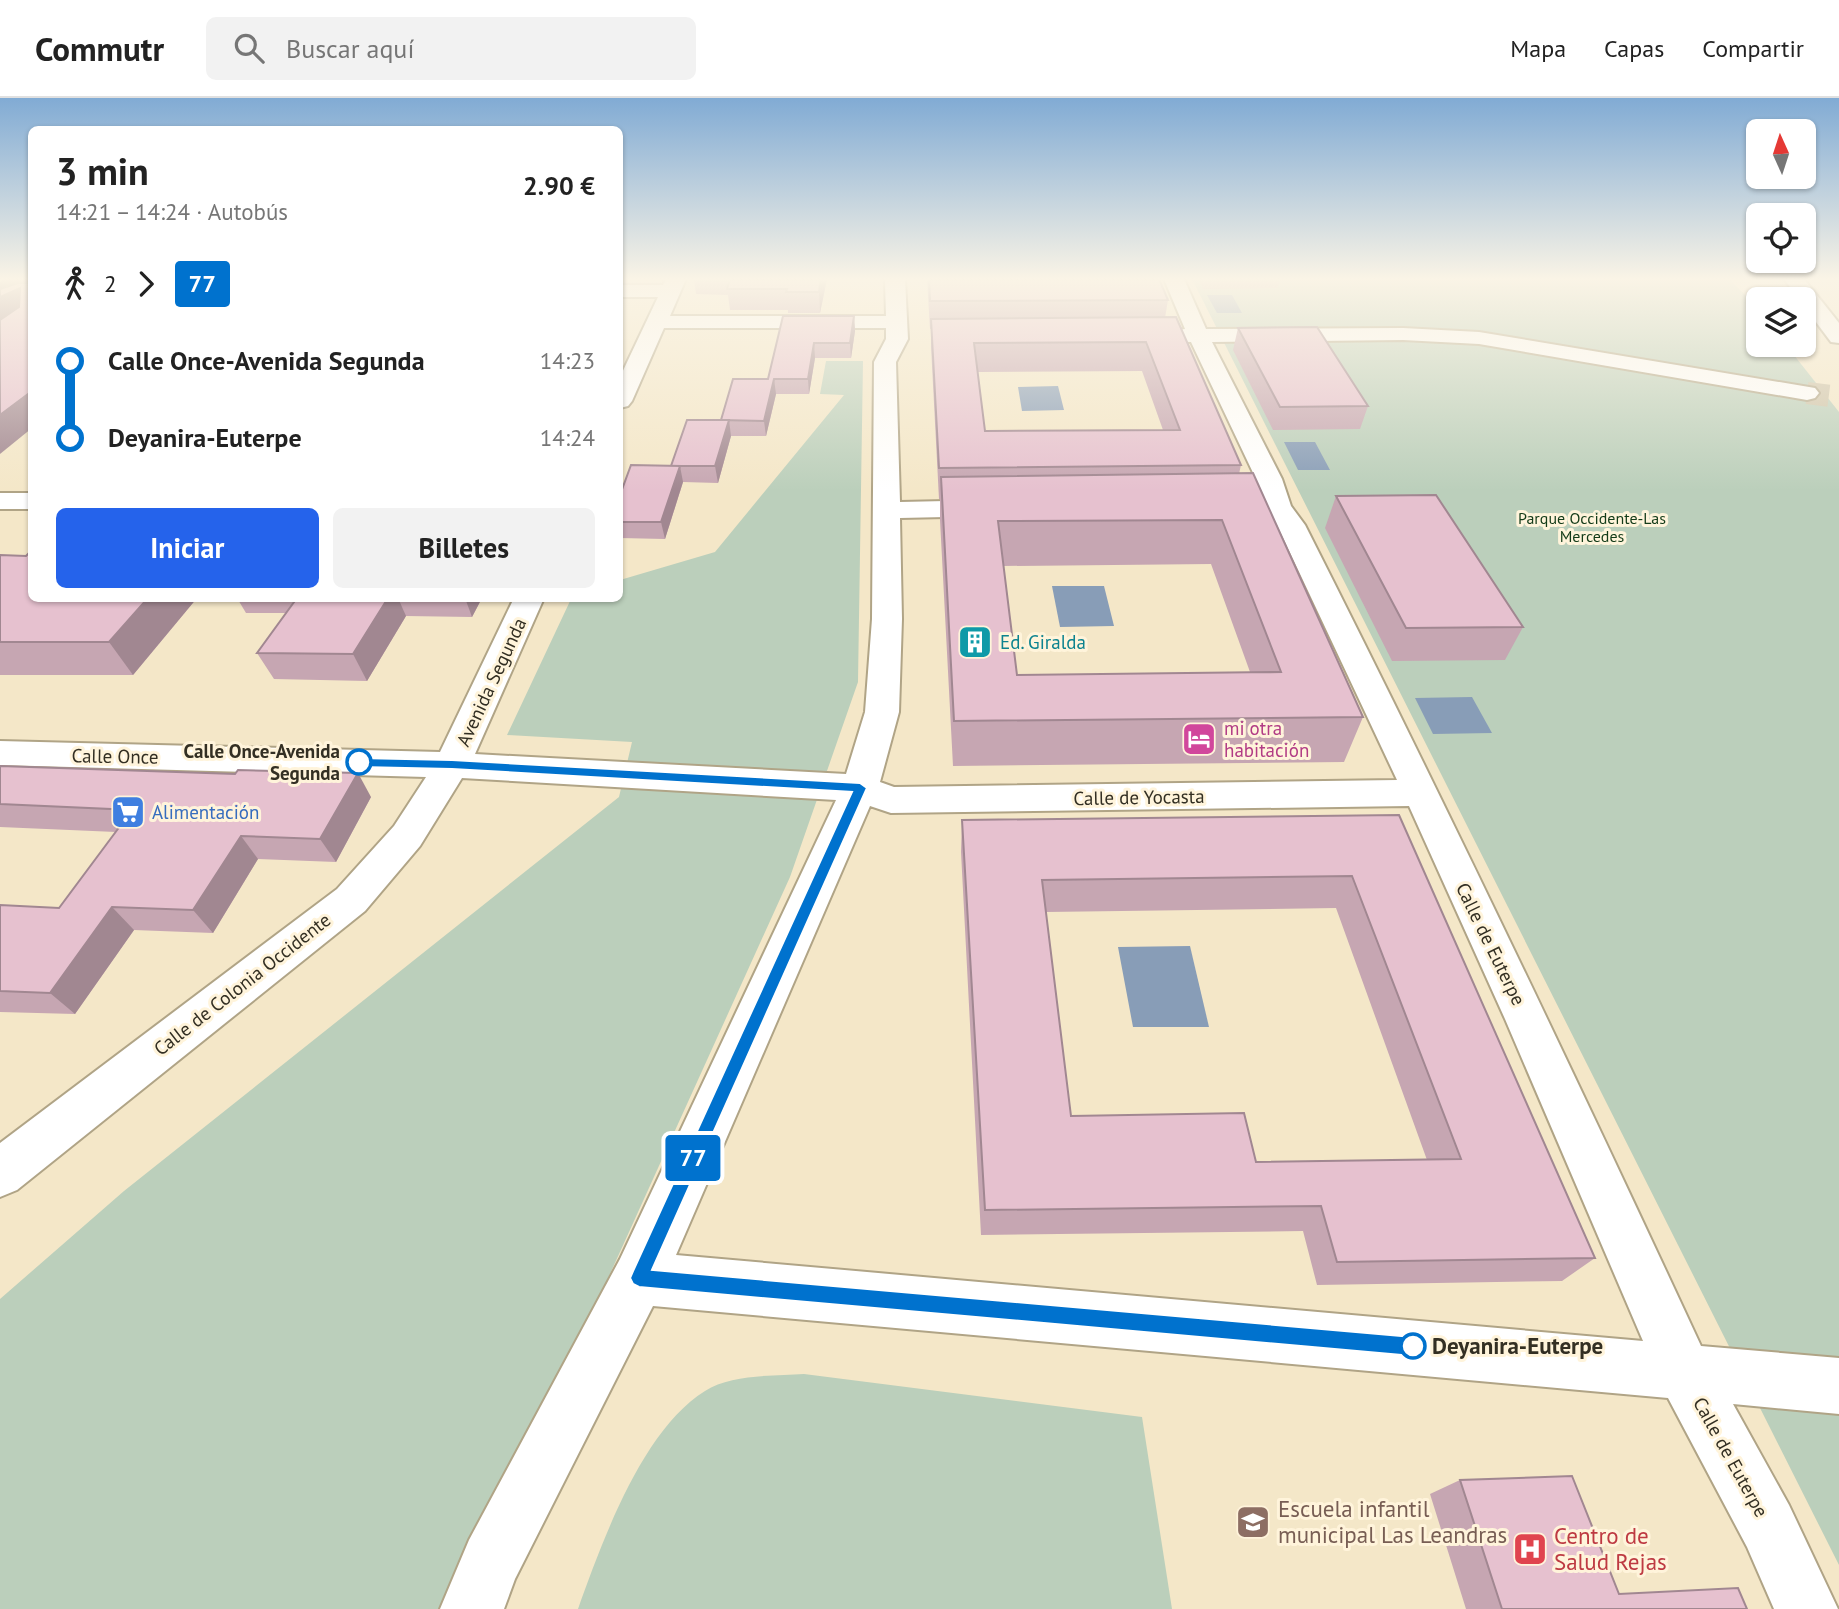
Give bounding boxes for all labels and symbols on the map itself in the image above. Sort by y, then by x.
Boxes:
north arrow [1746,119,1816,189]
park label: Parque Occidente-Las Mercedes [1518,508,1666,546]
street label: Avenida Segunda [451,614,531,750]
building icon: Ed. Giralda [956,623,994,661]
place label: Ed. Giralda [1000,630,1086,654]
place label: mi otra habitación [1224,716,1309,762]
hotel icon: mi otra habitación [1180,720,1218,758]
place label: Calle Once-Avenida Segunda [184,739,340,785]
street label: Calle Once [71,743,159,769]
marker: Calle Once-Avenida Segunda [346,749,372,775]
street label: Calle de Yocasta [1073,784,1205,810]
supermarket icon: Alimentación [109,793,147,831]
place label: Alimentación [152,800,259,824]
street label: Calle de Euterpe [1451,879,1531,1009]
street label: Calle de Colonia Occidente [149,908,335,1060]
line badge: 77 [662,1135,724,1181]
place label: Deyanira-Euterpe [1432,1331,1603,1360]
marker: Deyanira-Euterpe [1400,1333,1426,1359]
street label: Calle de Euterpe [1688,1393,1774,1521]
place label: Escuela infantil municipal Las Leandras [1278,1494,1507,1549]
school or university icon: Escuela infantil municipal Las Leandras [1234,1503,1272,1541]
place label: Centro de Salud Rejas [1554,1521,1667,1576]
hospital icon: Centro de Salud Rejas [1511,1530,1549,1568]

